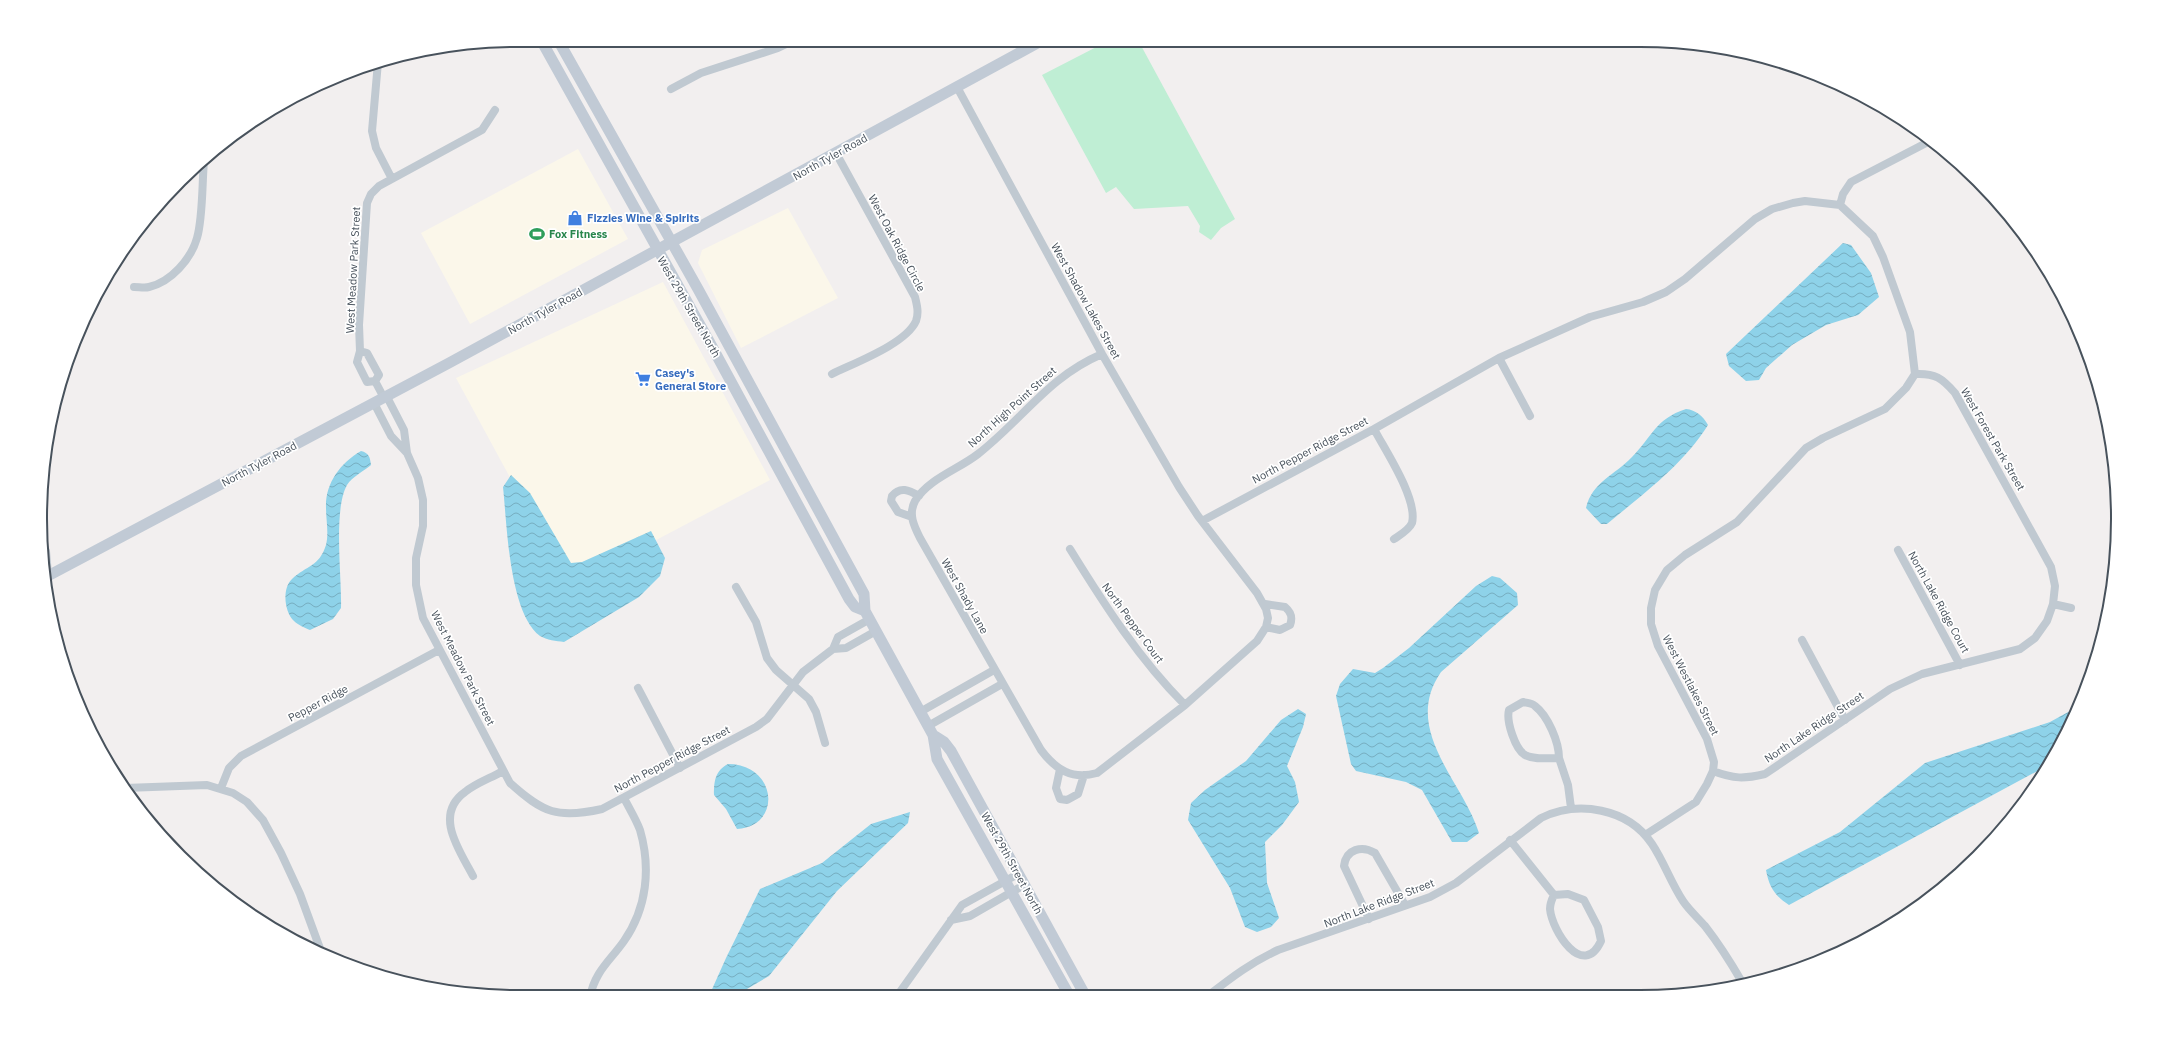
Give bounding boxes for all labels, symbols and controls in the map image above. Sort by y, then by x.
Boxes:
street label: North Tyler Road [790,131,870,183]
street label: West Oak Ridge Circle [865,192,929,294]
street label: West Meadow Park Street [343,206,363,334]
shop icon: Fizzies Wine & Spirits [566,209,584,227]
place label: Fizzies Wine & Spirits [587,211,700,225]
sports icon: Fox Fitness [528,225,546,243]
place label: Fox Fitness [549,227,608,241]
street label: West Shadow Lakes Street [1048,240,1124,362]
street label: West 29th Street North [654,254,724,360]
street label: North Tyler Road [505,285,585,337]
street label: North High Point Street [965,364,1059,450]
place label: Casey's General Store [655,366,726,393]
supermarket icon: Casey's General Store [634,370,652,388]
street label: West Forest Park Street [1958,385,2028,493]
street label: North Pepper Ridge Street [1250,413,1371,487]
street label: North Tyler Road [219,438,299,490]
street label: North Lake Ridge Court [1905,549,1973,655]
street label: West Shady Lane [939,556,991,636]
street label: North Pepper Court [1099,580,1167,666]
street label: West Meadow Park Street [428,608,498,728]
street label: West Westlakes Street [1660,632,1722,738]
street label: Pepper Ridge [286,681,350,725]
street label: North Lake Ridge Street [1762,688,1867,766]
street label: North Pepper Ridge Street [612,722,733,796]
street label: West 29th Street North [978,810,1046,916]
street label: North Lake Ridge Street [1322,875,1436,931]

